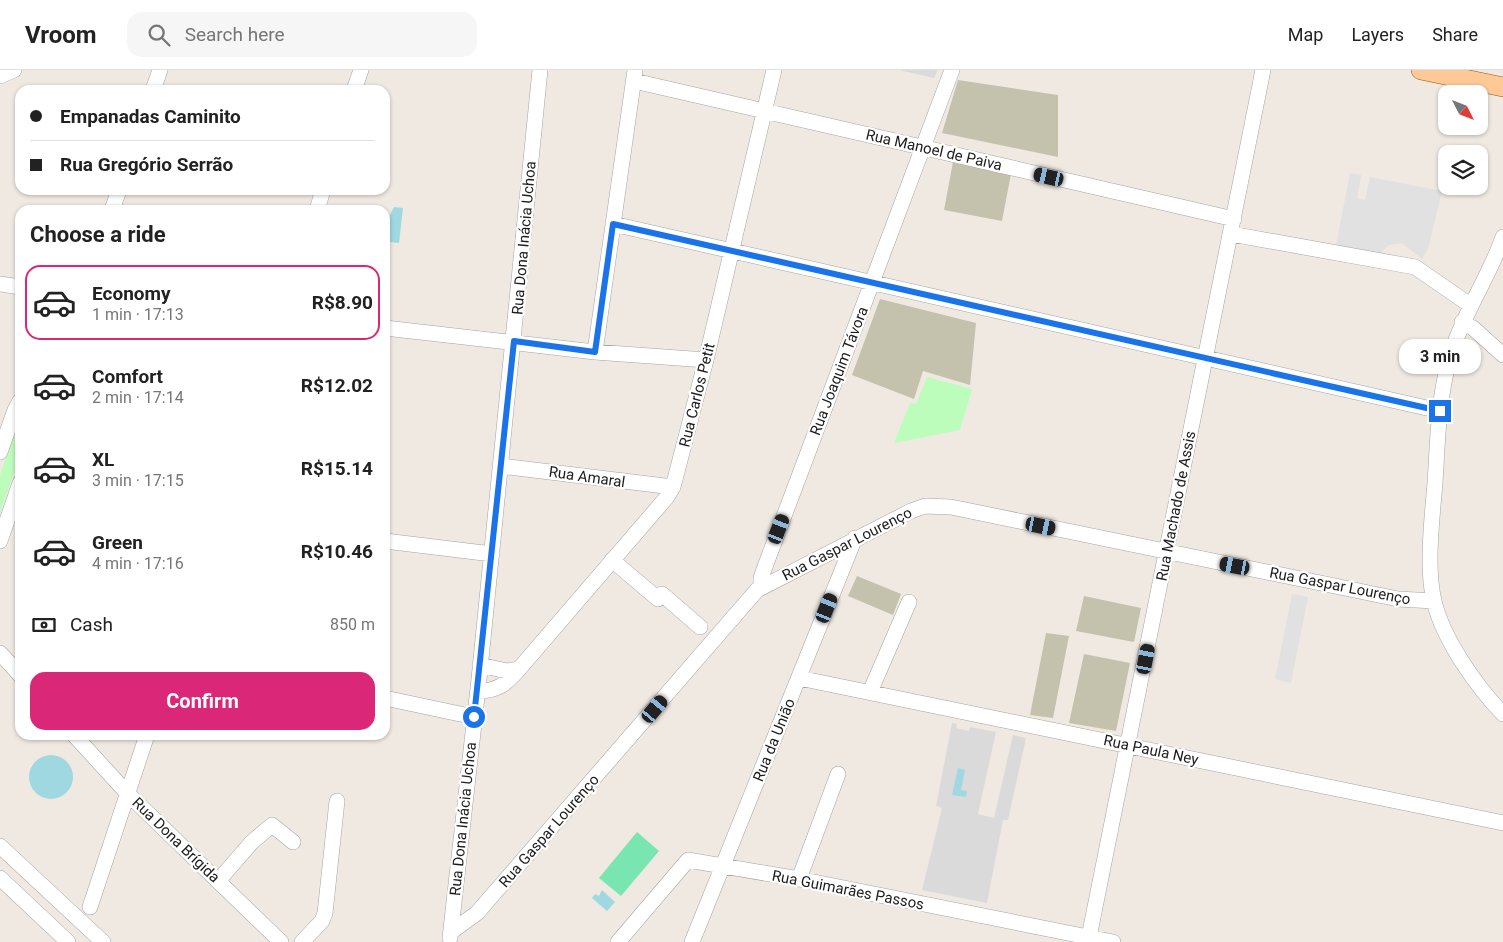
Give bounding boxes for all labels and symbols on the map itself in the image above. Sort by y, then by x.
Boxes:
north arrow [1438,85,1488,135]
street label: Rua Manoel de Paiva [864,126,1004,174]
street label: Rua Dona Inácia Uchoa [508,160,540,316]
car [1032,166,1065,188]
street label: Rua Joaquim Távora [806,304,872,438]
callout: 3 min [1399,338,1481,374]
street label: Rua Carlos Petit [675,341,719,449]
route end [1429,400,1451,422]
street label: Rua Machado de Assis [1153,429,1199,583]
street label: Rua Amaral [548,463,626,491]
street label: Rua Gaspar Lourenço [779,503,915,585]
car [766,512,791,546]
car [1024,516,1057,536]
car [1218,556,1251,576]
street label: Rua Gaspar Lourenço [1268,563,1412,609]
car [814,591,839,625]
car [1135,643,1156,675]
car [639,693,670,725]
street label: Rua da União [749,696,799,784]
route start [463,706,485,728]
street label: Rua Paula Ney [1102,731,1200,769]
street label: Rua Dona Inácia Uchoa [446,741,480,897]
street label: Rua Gaspar Lourenço [495,771,603,891]
street label: Rua Dona Brígida [128,794,224,886]
street label: Rua Guimarães Passos [770,866,926,914]

